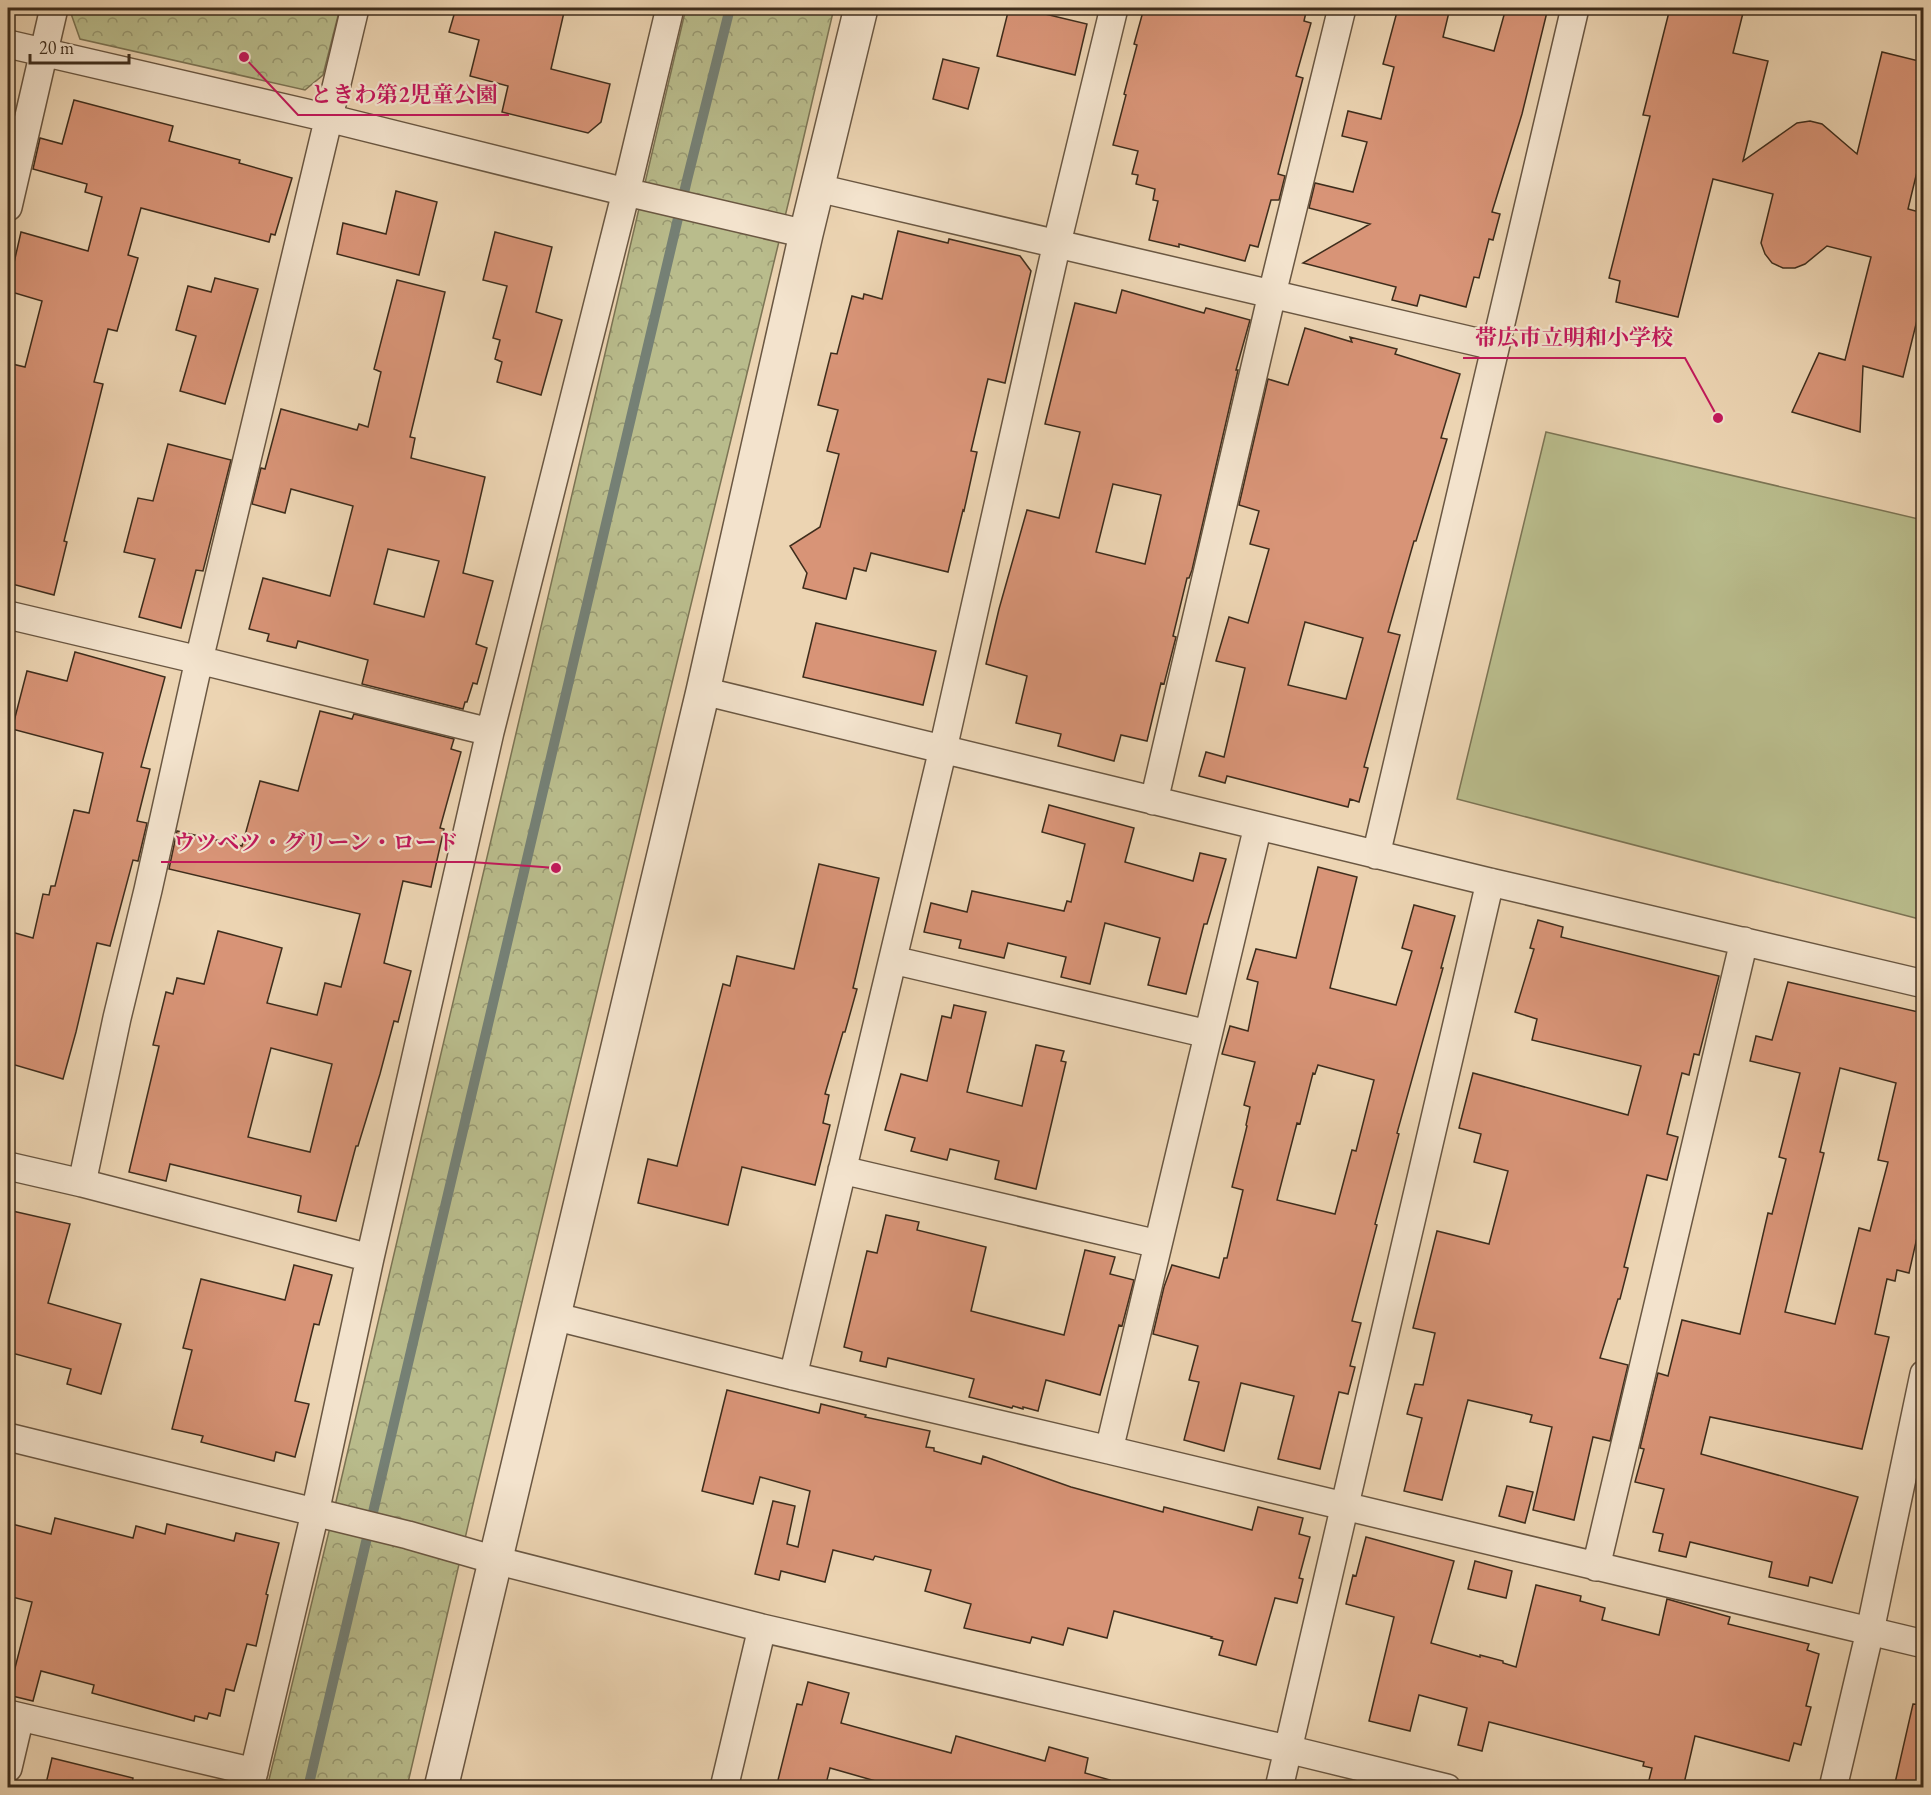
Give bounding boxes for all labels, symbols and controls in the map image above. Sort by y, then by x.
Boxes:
scale bar [30,27,129,65]
text: 20 m [39,36,74,59]
callout: ときわ第2児童公園 [298,75,509,115]
text: ときわ第2児童公園 [310,80,498,109]
callout: 帯広市立明和小学校 [1463,318,1685,358]
text: 帯広市立明和小学校 [1475,323,1673,352]
callout: ウツベツ・グリーン・ロード [161,822,471,862]
text: ウツベツ・グリーン・ロード [173,828,459,857]

